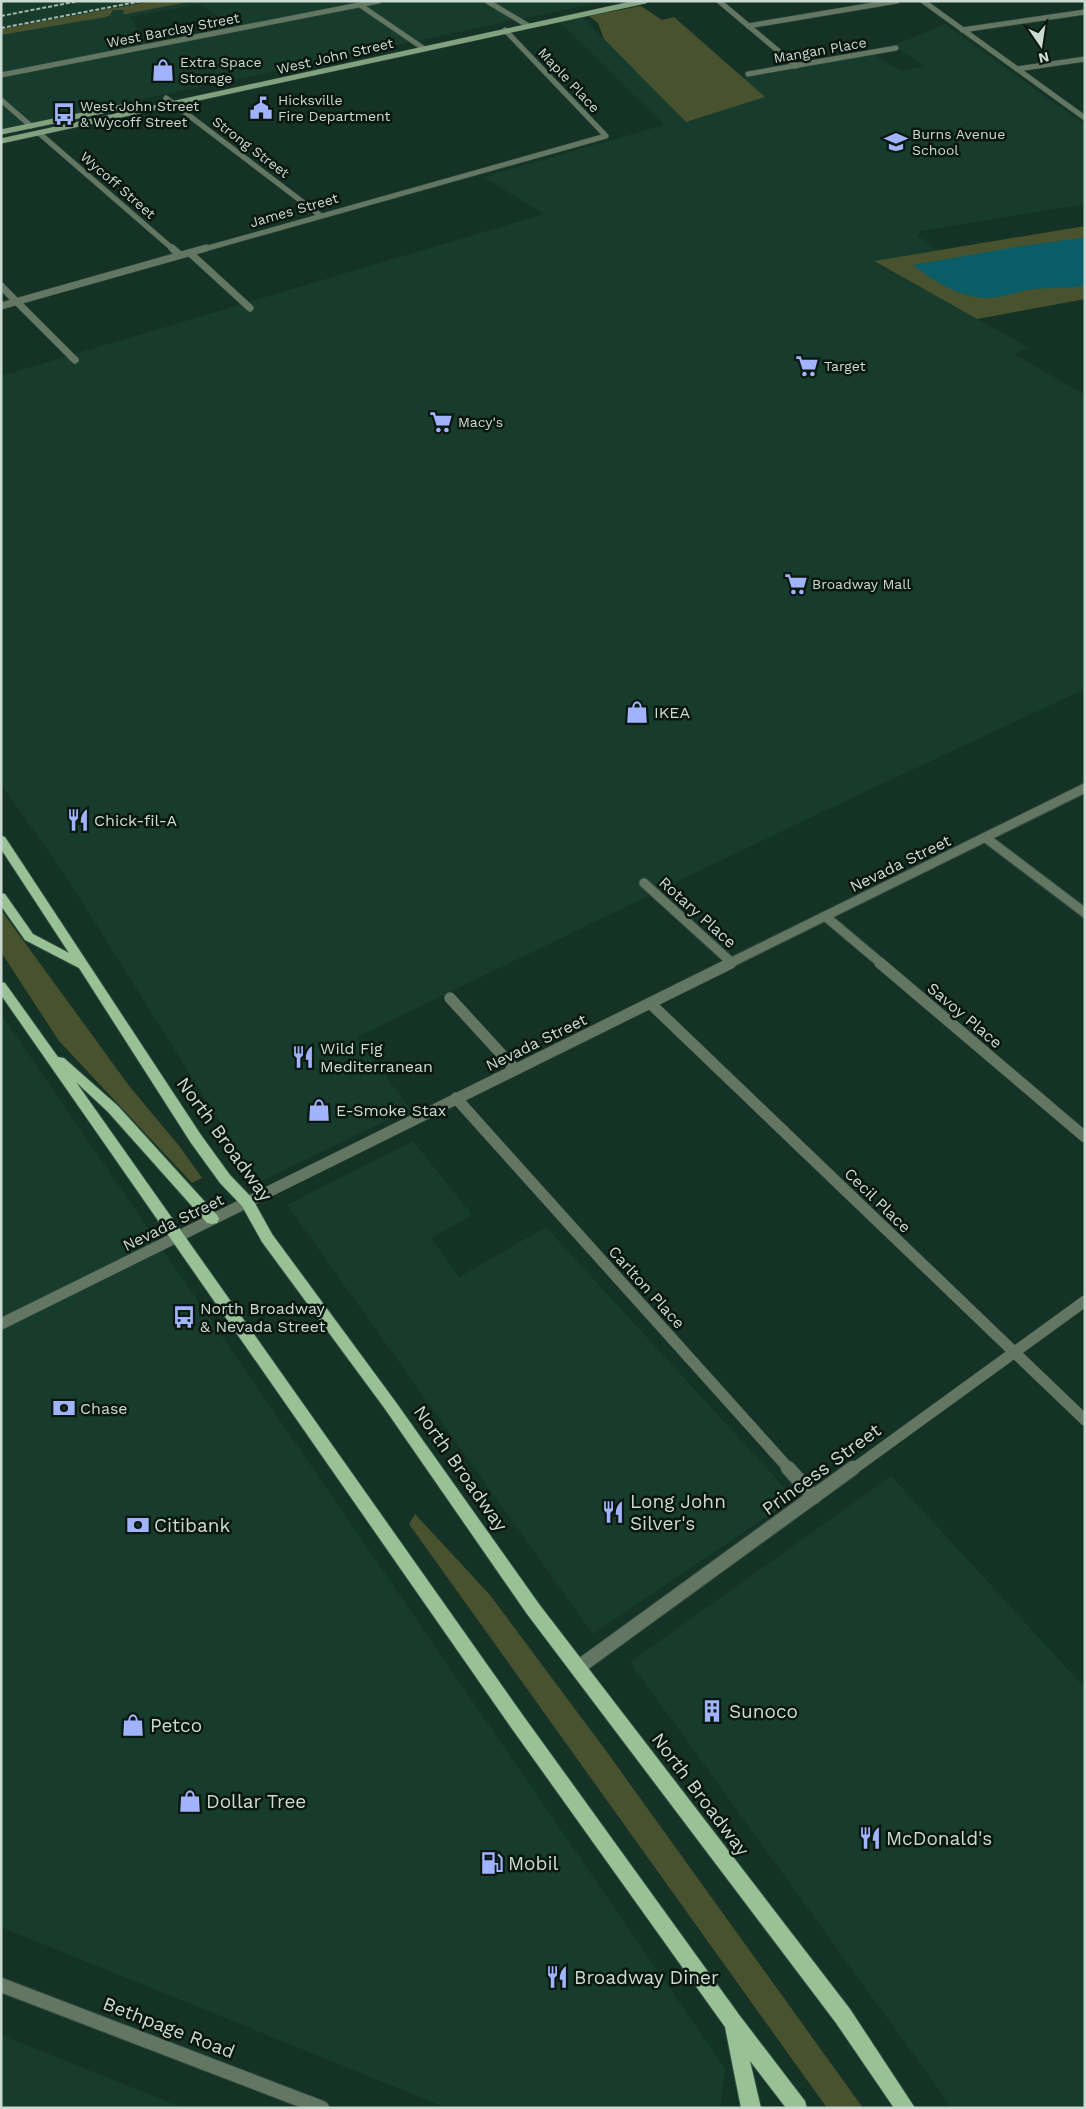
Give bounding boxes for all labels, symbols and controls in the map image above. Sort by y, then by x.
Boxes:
street label: West Barclay Street [105,9,241,51]
north arrow [1016,20,1066,70]
street label: Mangan Place [772,34,868,66]
street label: West John Street [275,35,395,77]
street label: Maple Place [535,44,603,116]
text: N [1037,49,1051,67]
place label: Extra Space Storage [180,54,262,86]
shop icon: Extra Space Storage [150,57,176,83]
place label: Hicksville Fire Department [278,92,391,124]
public building icon: Hicksville Fire Department [248,95,274,121]
place label: West John Street & Wycoff Street [80,98,199,130]
bus stop icon: West John Street & Wycoff Street [51,101,77,127]
street label: Strong Street [210,113,293,181]
place label: Burns Avenue School [912,126,1005,158]
school or university icon: Burns Avenue School [883,129,909,155]
street label: Wycoff Street [77,148,159,222]
street label: James Street [248,190,340,230]
supermarket icon: Target [794,353,820,379]
place label: Target [824,358,866,374]
supermarket icon: Macy's [428,409,454,435]
place label: Macy's [458,414,503,430]
supermarket icon: Broadway Mall [783,571,809,597]
place label: Broadway Mall [812,576,912,592]
shop icon: IKEA [624,699,650,725]
place label: IKEA [654,703,690,722]
restaurant icon: Chick-fil-A [65,807,91,833]
place label: Chick-fil-A [94,811,178,830]
street label: Nevada Street [847,831,954,896]
street label: Rotary Place [655,873,740,952]
street label: Savoy Place [923,979,1006,1052]
street label: Nevada Street [483,1010,590,1075]
place label: Wild Fig Mediterranean [320,1039,433,1076]
restaurant icon: Wild Fig Mediterranean [290,1044,316,1070]
street label: North Broadway [172,1073,278,1206]
shop icon: E-Smoke Stax [306,1097,332,1123]
place label: E-Smoke Stax [336,1101,446,1120]
street label: Cecil Place [840,1164,915,1237]
street label: Nevada Street [120,1190,227,1255]
street label: Carlton Place [605,1242,689,1333]
place label: North Broadway & Nevada Street [200,1299,326,1336]
bus stop icon: North Broadway & Nevada Street [171,1304,197,1330]
bank icon: Chase [51,1395,77,1421]
place label: Chase [80,1399,128,1418]
street label: North Broadway [409,1401,513,1536]
street label: Princess Street [757,1419,885,1520]
place label: Long John Silver's [630,1490,726,1535]
restaurant icon: Long John Silver's [600,1499,626,1525]
bank icon: Citibank [125,1512,151,1538]
place label: Citibank [154,1514,231,1537]
building icon: Sunoco [699,1698,725,1724]
place label: Sunoco [729,1700,798,1723]
shop icon: Petco [120,1712,146,1738]
place label: Petco [150,1714,202,1737]
street label: North Broadway [647,1728,754,1861]
shop icon: Dollar Tree [177,1788,203,1814]
place label: Dollar Tree [206,1790,306,1813]
restaurant icon: McDonald's [857,1825,883,1851]
place label: McDonald's [886,1827,992,1850]
fuel station icon: Mobil [479,1850,505,1876]
place label: Mobil [508,1852,558,1875]
restaurant icon: Broadway Diner [544,1964,570,1990]
place label: Broadway Diner [574,1966,719,1989]
street label: Bethpage Road [100,1992,238,2063]

